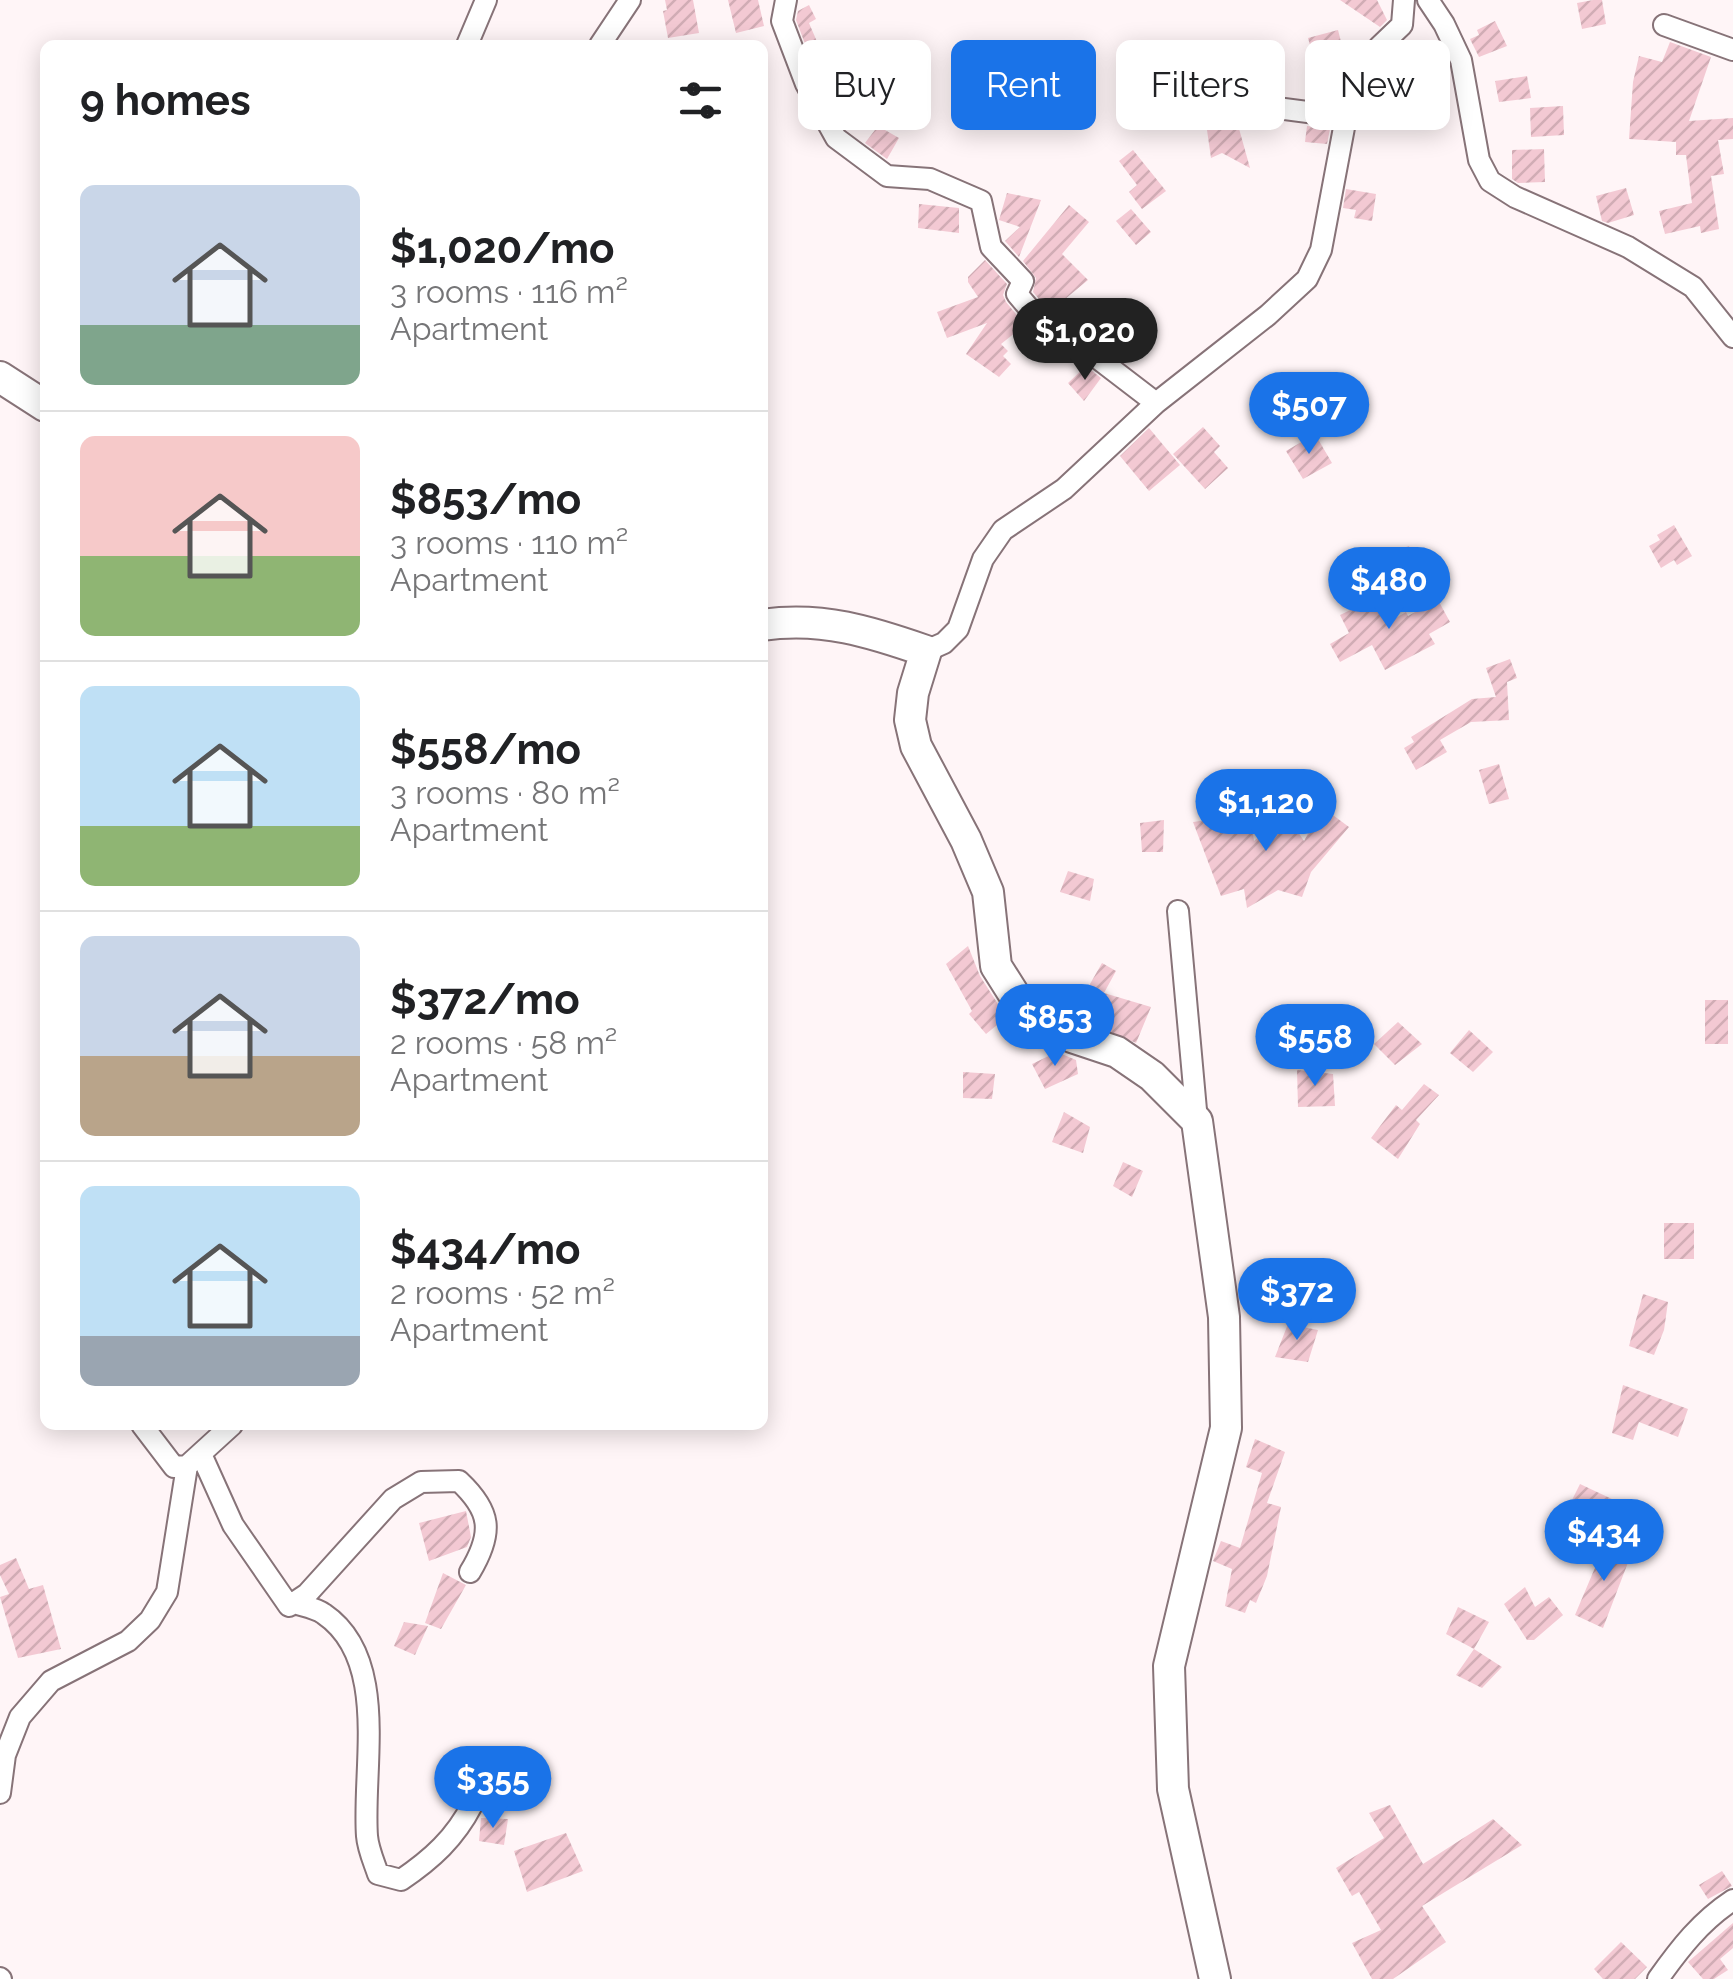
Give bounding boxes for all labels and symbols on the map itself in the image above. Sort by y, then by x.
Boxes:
pin: $1,020 [1004,298,1166,383]
pin: $507 [1250,372,1368,457]
pin: $480 [1330,547,1448,632]
pin: $1,120 [1185,769,1347,854]
pin: $853 [996,984,1114,1069]
pin: $558 [1256,1004,1374,1089]
pin: $372 [1238,1258,1356,1343]
pin: $434 [1545,1499,1663,1584]
pin: $355 [434,1746,552,1831]

